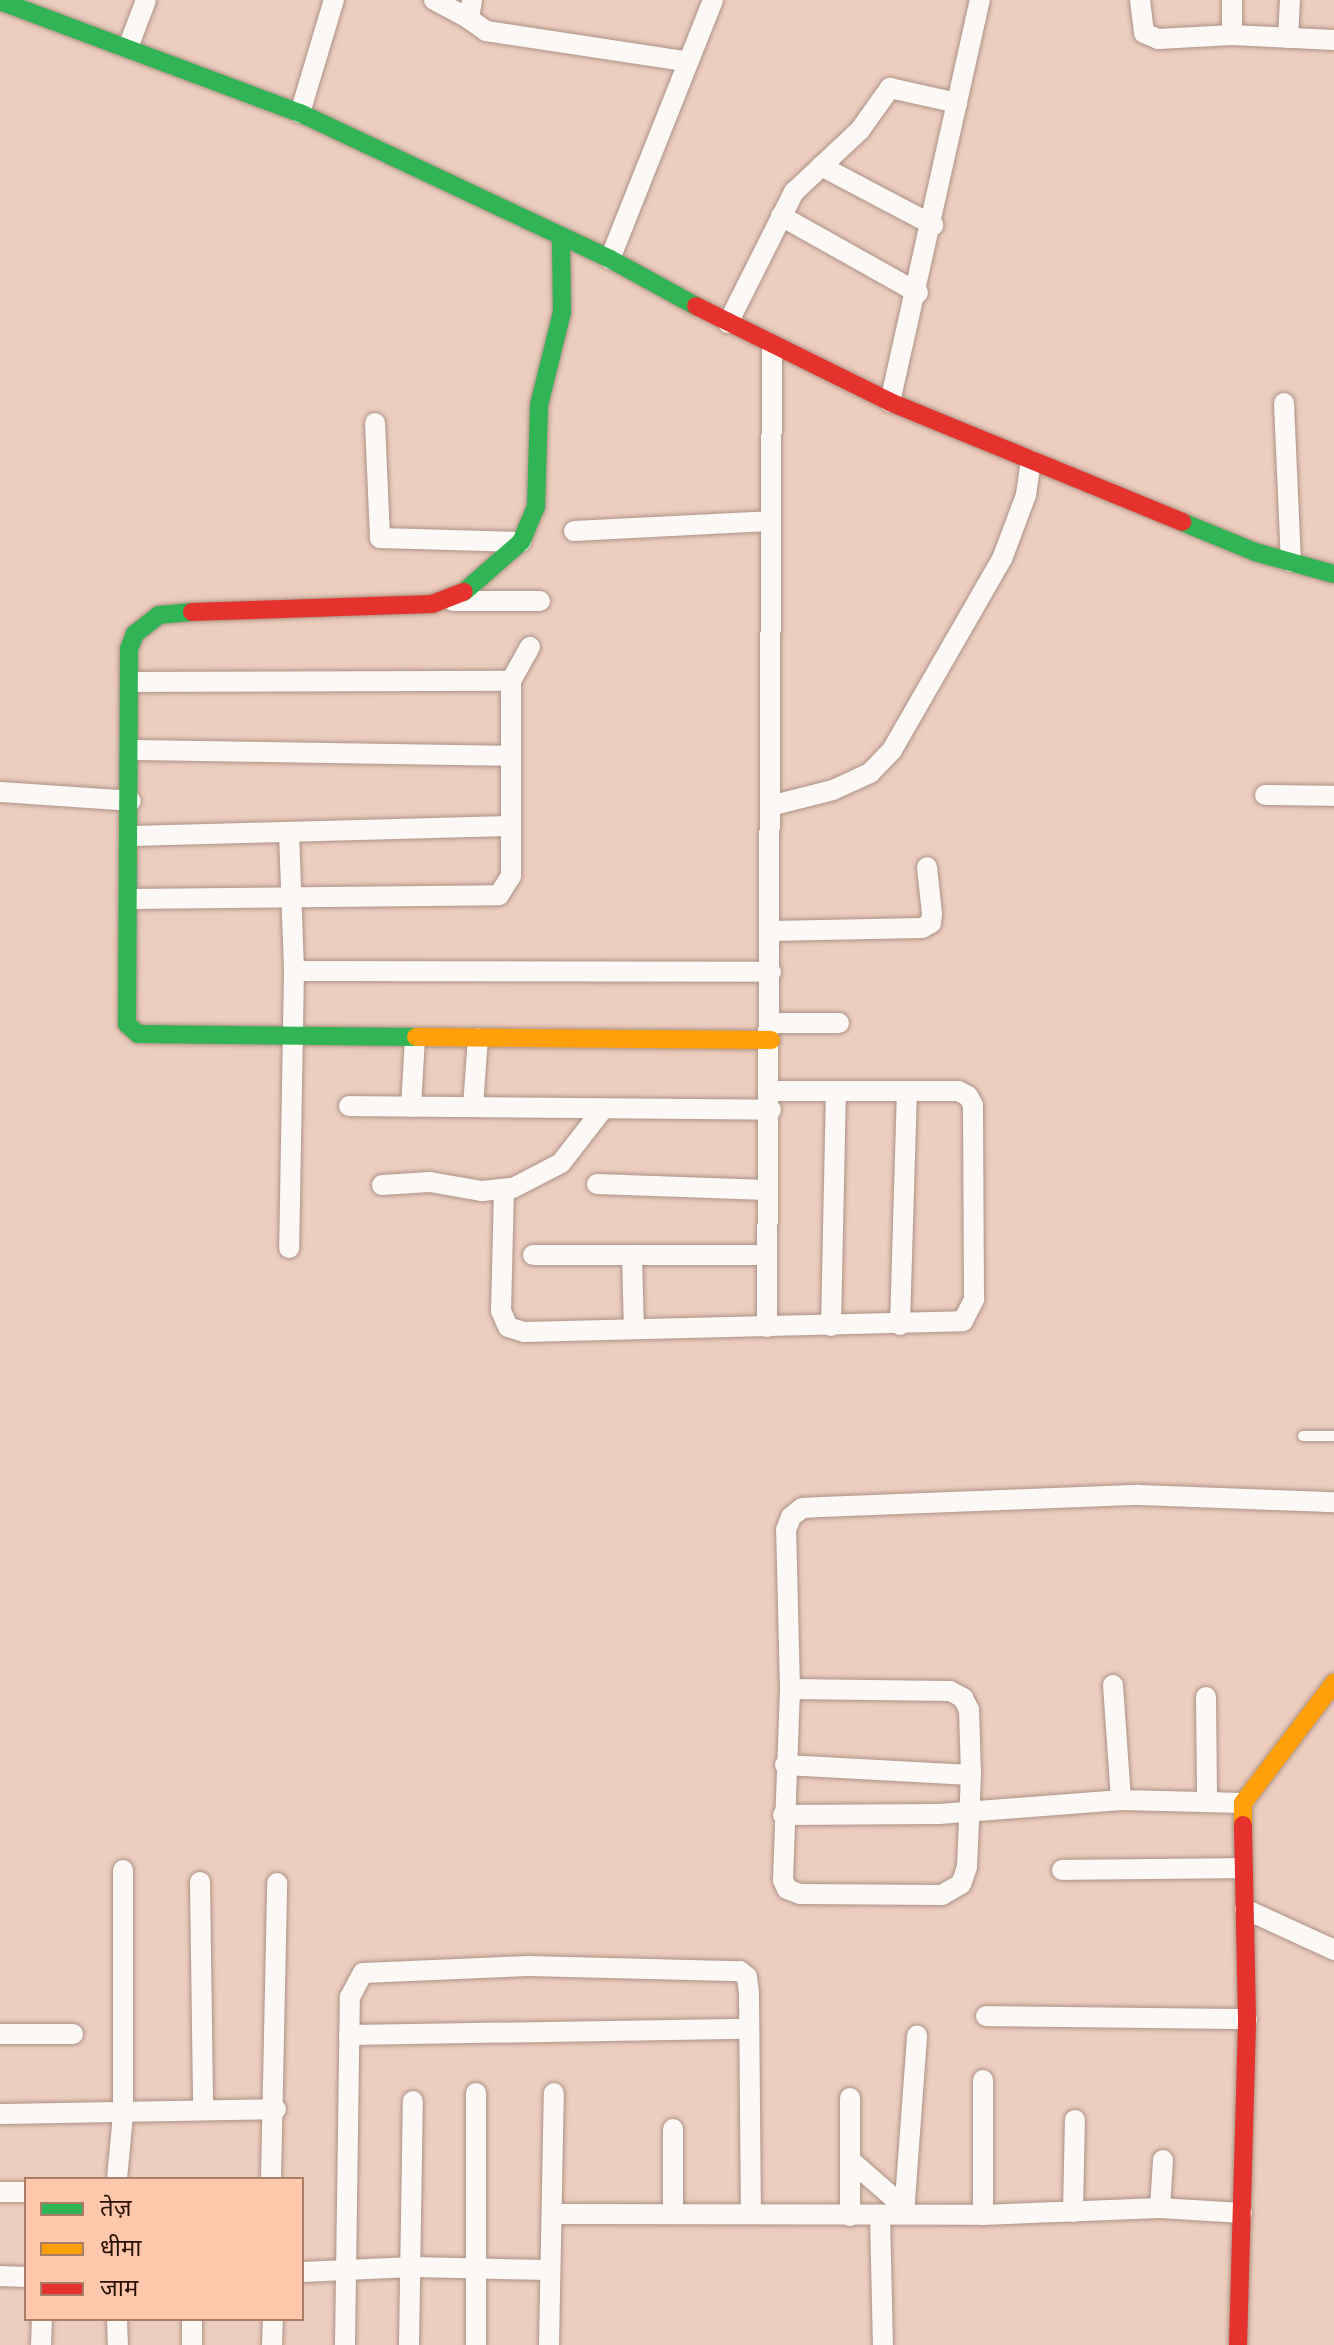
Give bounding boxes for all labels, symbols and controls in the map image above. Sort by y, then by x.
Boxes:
legend [24,2177,304,2321]
text: तेज़ [100,2192,132,2223]
text: धीमा [100,2232,142,2263]
text: जाम [100,2272,138,2303]

